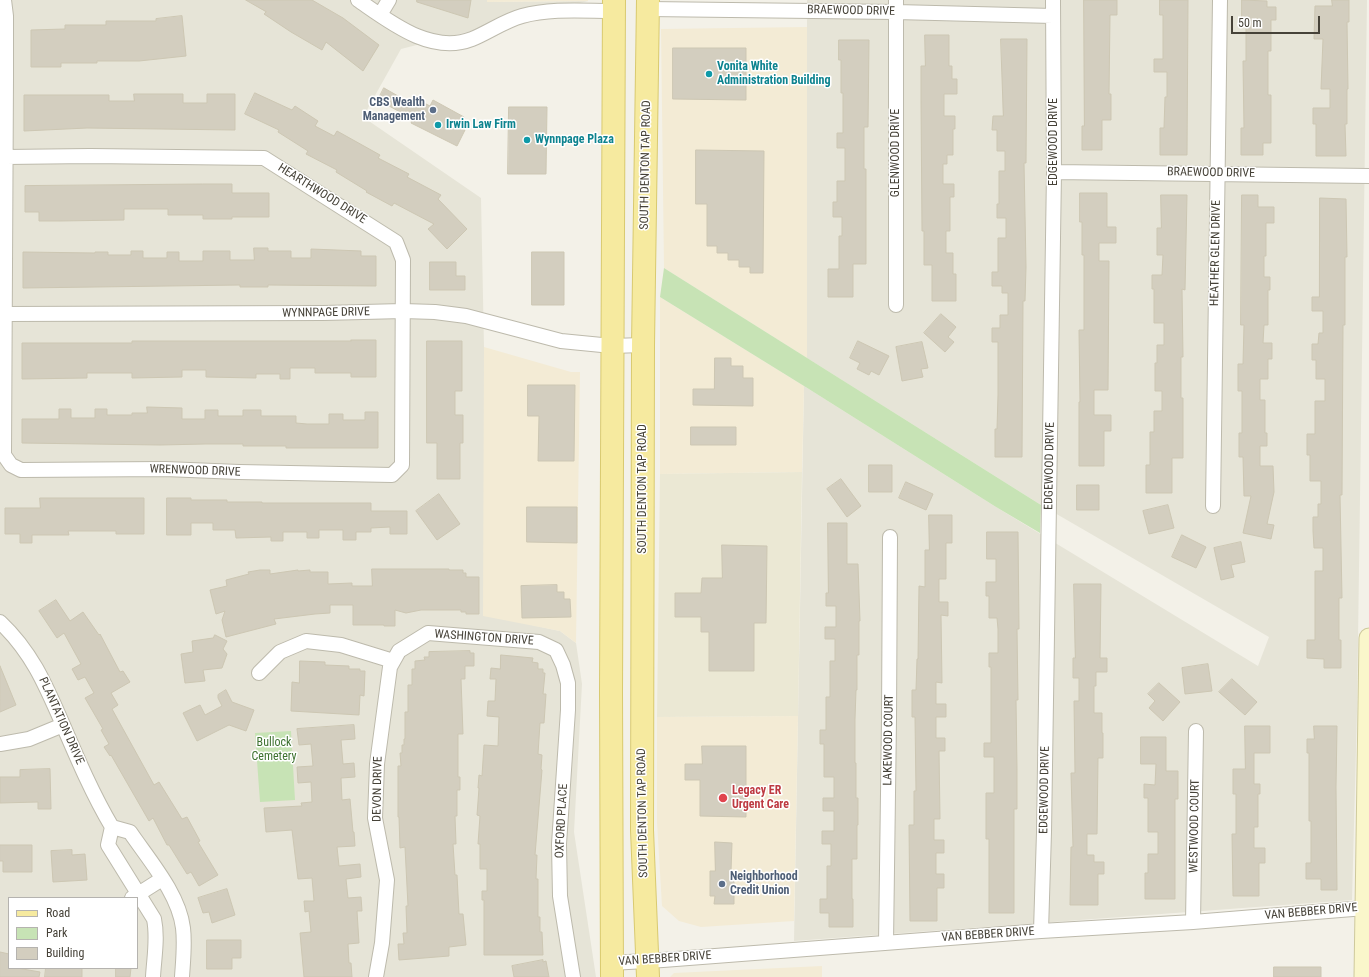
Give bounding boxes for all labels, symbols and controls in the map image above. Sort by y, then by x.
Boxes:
street label: BRAEWOOD DRIVE [807,3,895,19]
scale bar [1233,8,1322,34]
text: 50 m [1238,16,1262,30]
place label: Vonita White Administration Building [717,60,830,88]
marker: Vonita White Administration Building [704,69,714,79]
place label: CBS Wealth Management [363,96,425,124]
street label: EDGEWOOD DRIVE [1047,98,1061,186]
street label: SOUTH DENTON TAP ROAD [638,100,654,230]
marker: CBS Wealth Management [428,105,438,115]
street label: GLENWOOD DRIVE [889,109,903,197]
place label: Irwin Law Firm [446,118,516,132]
marker: Irwin Law Firm [433,120,443,130]
place label: Wynnpage Plaza [535,133,614,147]
marker: Wynnpage Plaza [522,135,532,145]
street label: HEARTHWOOD DRIVE [275,161,369,227]
street label: BRAEWOOD DRIVE [1167,165,1255,181]
street label: HEATHER GLEN DRIVE [1208,200,1224,306]
street label: WYNNPAGE DRIVE [282,305,370,321]
street label: EDGEWOOD DRIVE [1042,422,1058,510]
street label: SOUTH DENTON TAP ROAD [636,424,650,554]
street label: WRENWOOD DRIVE [149,462,241,480]
street label: WASHINGTON DRIVE [434,627,534,649]
street label: PLANTATION DRIVE [35,675,87,767]
street label: LAKEWOOD COURT [881,694,897,786]
park label: Bullock Cemetery [251,736,297,764]
street label: EDGEWOOD DRIVE [1037,746,1053,834]
street label: SOUTH DENTON TAP ROAD [635,748,651,878]
street label: DEVON DRIVE [370,756,386,822]
street label: WESTWOOD COURT [1187,779,1203,873]
street label: OXFORD PLACE [553,783,571,859]
place label: Legacy ER Urgent Care [732,784,789,812]
marker: Legacy ER Urgent Care [717,792,729,804]
place label: Neighborhood Credit Union [730,870,798,898]
marker: Neighborhood Credit Union [717,879,727,889]
legend [8,897,138,969]
street label: VAN BEBBER DRIVE [1264,901,1358,923]
text: Road [46,906,70,920]
street label: VAN BEBBER DRIVE [941,925,1035,945]
text: Park [46,926,67,940]
text: Building [46,946,84,960]
street label: VAN BEBBER DRIVE [618,949,712,969]

